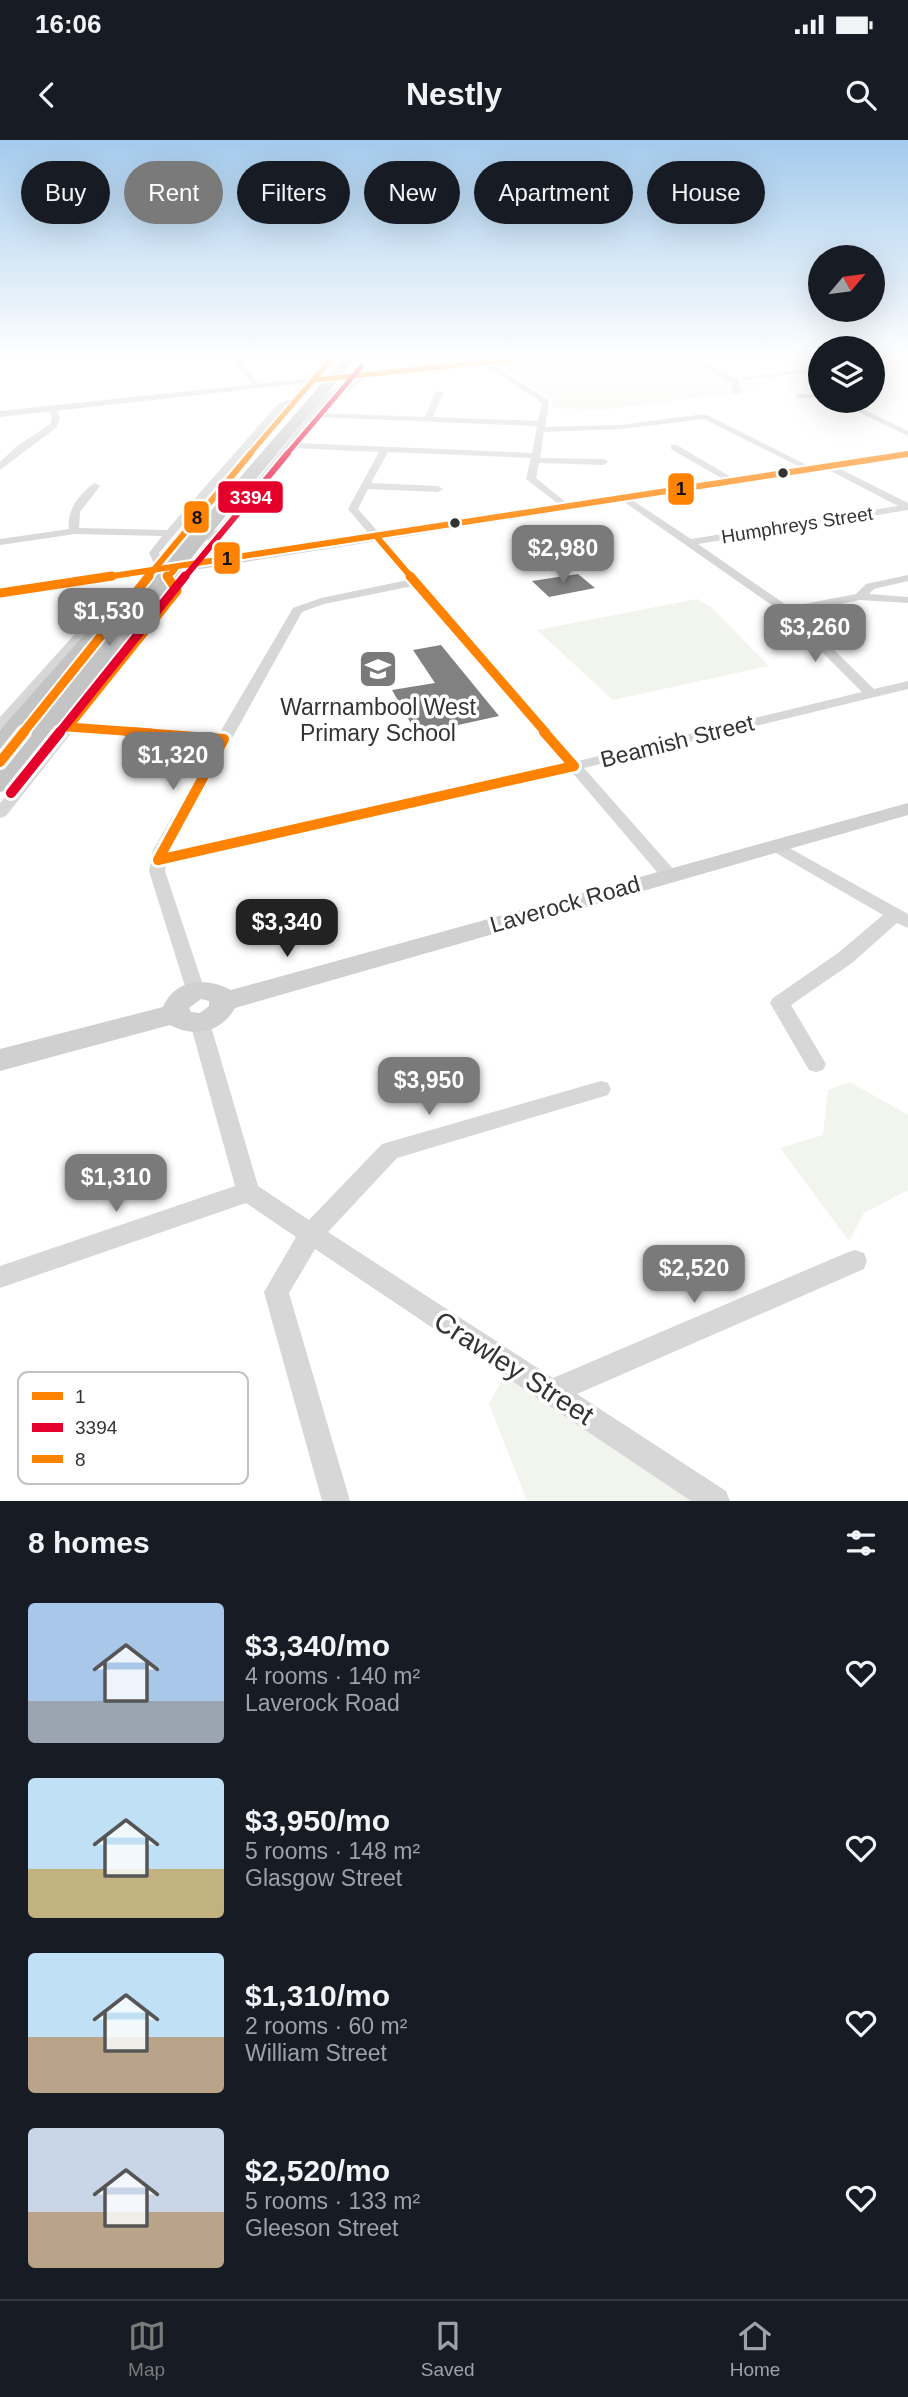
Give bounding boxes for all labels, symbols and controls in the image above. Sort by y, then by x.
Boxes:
text: 16:06 [35,9,102,39]
icon: back [28,76,66,114]
text: Nestly [406,76,502,112]
icon: search [842,76,880,114]
chip: Buy [21,161,110,224]
chip: Rent [124,161,223,224]
chip: Filters [237,161,350,224]
chip: New [364,161,460,224]
chip: Apartment [474,161,633,224]
chip: House [647,161,765,224]
north arrow [808,245,886,322]
map controls [808,245,885,413]
button: layers [808,336,885,413]
unlabelled marker [776,466,790,480]
line badge: 1 [667,472,695,506]
text: 1 [676,478,687,499]
line badge: 3394 [217,480,284,514]
text: 3394 [230,487,273,508]
line badge: 8 [183,500,210,534]
street label: Humphreys Street [720,503,875,547]
text: 8 [192,507,202,528]
unlabelled marker [448,516,462,530]
pin: $2,980 [506,526,620,585]
text: $2,980 [528,535,598,561]
line badge: 1 [213,541,241,575]
text: 1 [222,548,233,569]
pin: $1,530 [52,588,166,648]
text: $1,530 [74,598,144,624]
pin: $3,260 [758,604,872,664]
text: $3,260 [780,614,850,640]
school or university icon: Warrnambool West Primary School [357,648,399,690]
place label: Warrnambool West Primary School [280,694,476,746]
street label: Beamish Street [598,709,757,773]
pin: $1,320 [116,732,230,792]
text: $1,320 [138,742,208,768]
street label: Laverock Road [487,870,643,938]
pin: $3,340 [230,900,344,959]
text: $3,340 [252,909,322,935]
pin: $3,950 [372,1058,486,1117]
text: $3,950 [394,1067,464,1093]
pin: $1,310 [59,1154,173,1214]
text: $1,310 [81,1164,151,1190]
pin: $2,520 [637,1246,751,1305]
text: $2,520 [659,1255,729,1281]
street label: Crawley Street [429,1305,600,1431]
legend [18,1372,248,1484]
text: 1 [75,1386,86,1407]
text: 3394 [75,1417,118,1438]
text: 8 [75,1449,86,1470]
icon: filters [842,1524,880,1562]
text: 8 homes [28,1526,150,1559]
text: $3,340/mo [245,1629,390,1662]
icon: home [84,1631,168,1715]
icon: heart [842,1654,880,1692]
text: 4 rooms · 140 m² [245,1663,420,1689]
text: Laverock Road [245,1690,400,1716]
text: $3,950/mo [245,1804,390,1837]
icon: home [84,1806,168,1890]
icon: heart [842,1829,880,1867]
text: 5 rooms · 148 m² [245,1838,420,1864]
text: Glasgow Street [245,1865,402,1891]
text: $1,310/mo [245,1979,390,2012]
icon: home [84,1981,168,2065]
icon: heart [842,2004,880,2042]
text: 2 rooms · 60 m² [245,2013,407,2039]
text: William Street [245,2040,387,2066]
text: $2,520/mo [245,2154,390,2187]
icon: home [84,2156,168,2240]
icon: heart [842,2179,880,2217]
text: 5 rooms · 133 m² [245,2188,420,2214]
text: Gleeson Street [245,2215,398,2241]
tab: Map [128,2317,166,2381]
tab: Saved [421,2317,475,2381]
tab: Home [730,2317,780,2381]

